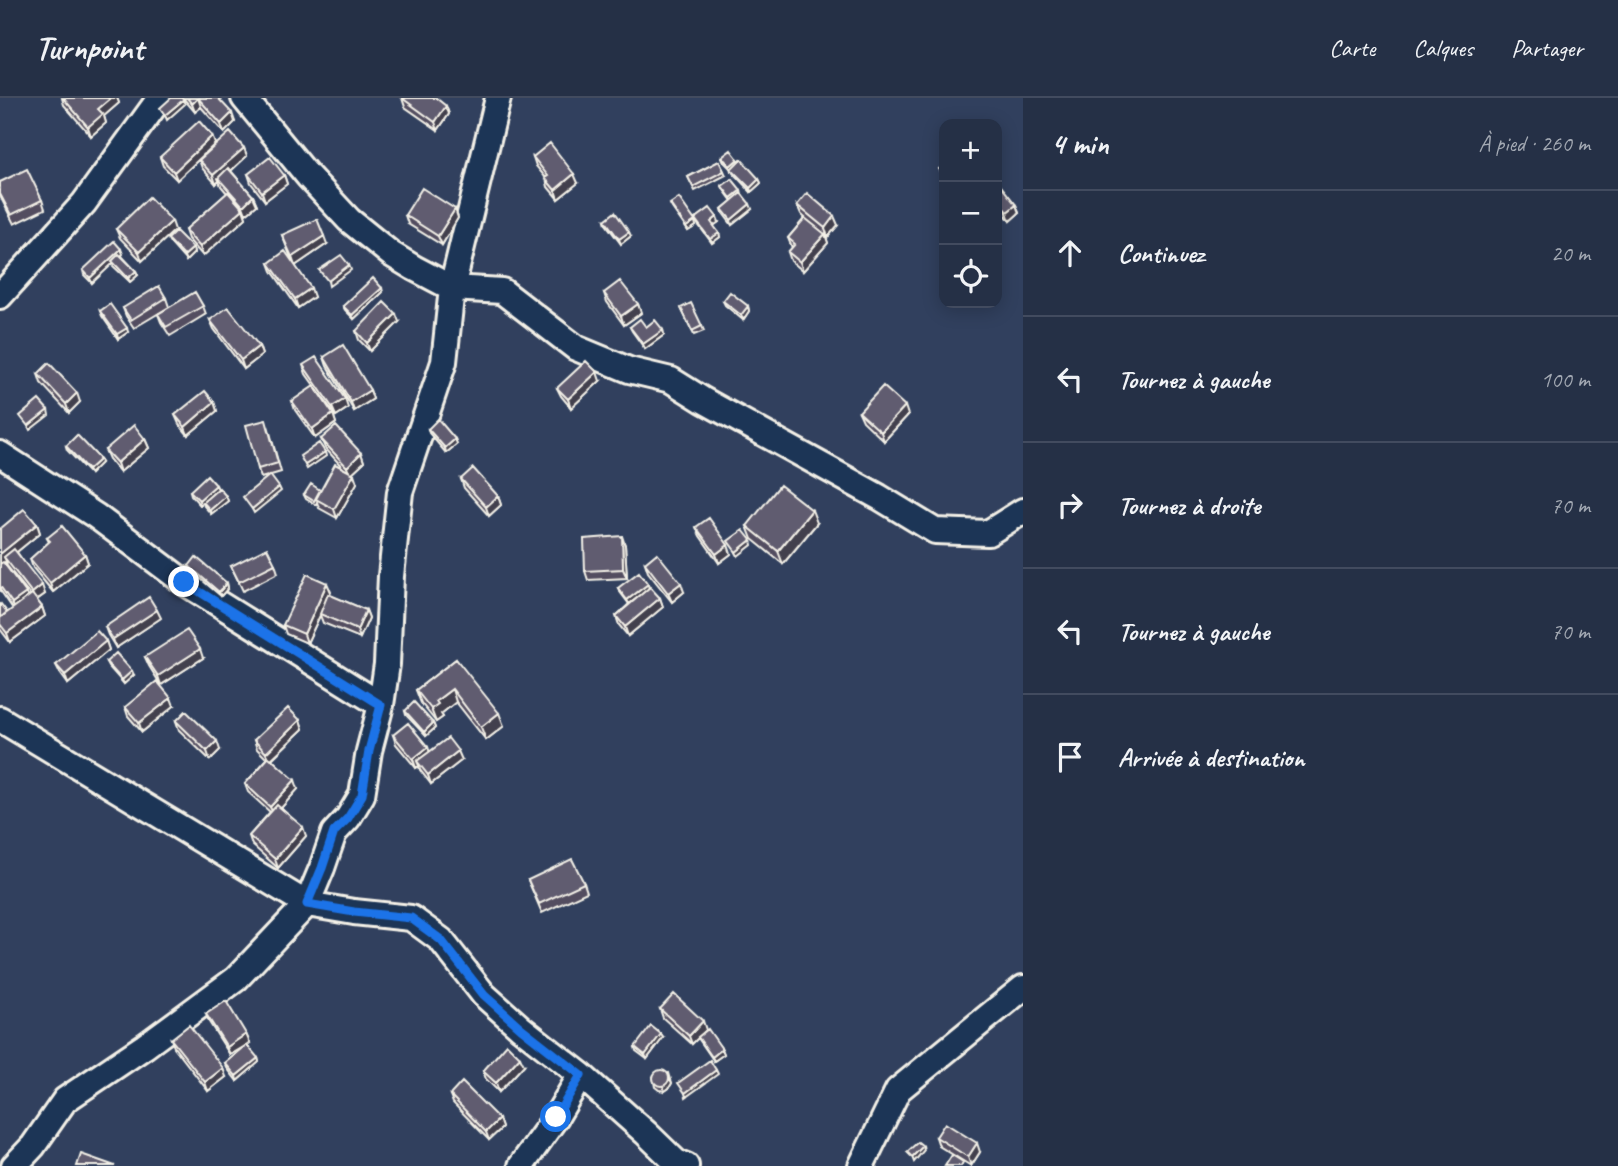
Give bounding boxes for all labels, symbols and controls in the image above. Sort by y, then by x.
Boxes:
text: Turnpoint [35,27,143,69]
text: Carte [1329,33,1375,63]
text: Calques [1413,33,1473,63]
text: Partager [1511,33,1583,63]
map controls [939,119,1002,308]
button: + [939,119,1002,182]
text: 4 min [1051,125,1108,163]
text: À pied · 260 m [1478,129,1590,158]
button: − [939,182,1002,245]
icon: ahead [1051,234,1089,272]
text: Continuez [1118,237,1204,270]
text: 20 m [1551,239,1590,268]
button: locate [939,245,1002,308]
icon: left [1051,360,1089,398]
text: Tournez à gauche [1118,363,1269,396]
text: 100 m [1541,365,1590,394]
icon: right [1051,486,1089,524]
text: Tournez à droite [1118,489,1260,522]
text: 70 m [1551,491,1590,520]
route end [168,566,199,597]
icon: left [1051,612,1089,650]
text: Tournez à gauche [1118,615,1269,648]
text: 70 m [1551,617,1590,646]
icon: arrive [1051,738,1089,776]
text: Arrivée à destination [1118,741,1304,774]
route start [540,1101,571,1132]

